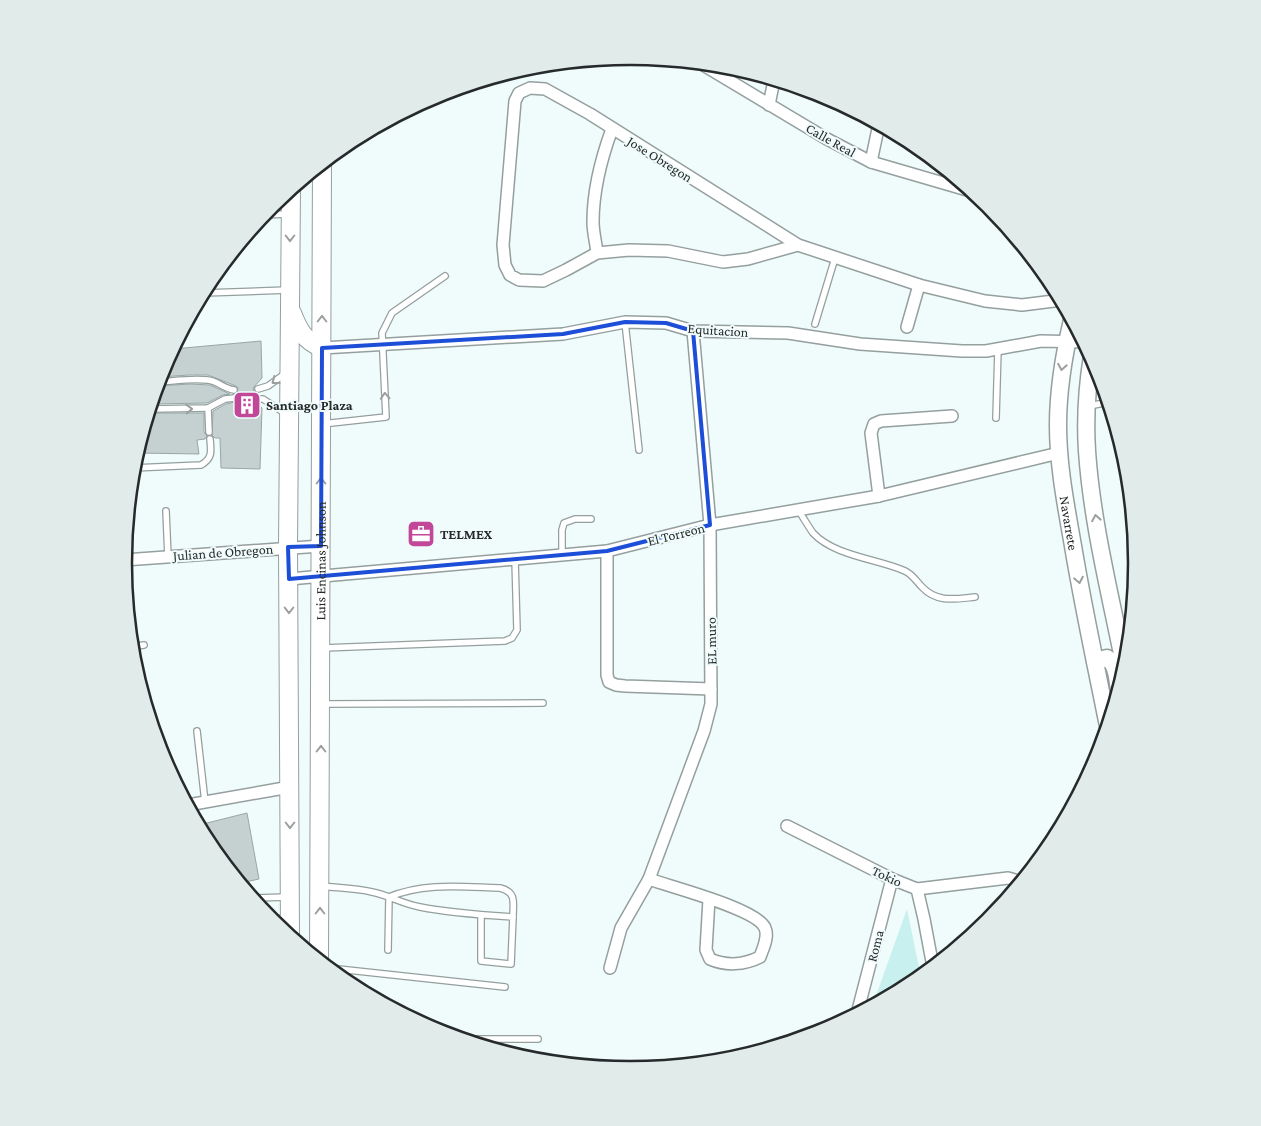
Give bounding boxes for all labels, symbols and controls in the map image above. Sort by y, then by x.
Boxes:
street label: Calle Real [803,120,859,160]
street label: Jose Obregon [623,132,696,186]
one-way arrow [285,234,295,242]
one-way arrow [317,315,327,322]
street label: Equitacion [687,320,749,340]
one-way arrow [1058,363,1068,372]
one-way arrow [271,375,281,384]
building icon: Santiago Plaza [232,390,262,420]
one-way arrow [379,392,390,400]
place label: Santiago Plaza [266,397,353,413]
one-way arrow [186,404,193,414]
one-way arrow [316,477,326,485]
street label: Navarrete [1056,495,1082,551]
street label: Luis Encinas Johnson [312,501,329,621]
one-way arrow [1091,513,1101,522]
office icon: TELMEX [406,519,436,549]
street label: El Torreon [646,519,707,549]
place label: TELMEX [440,526,493,542]
street label: Julian de Obregon [170,540,274,564]
one-way arrow [1073,576,1084,585]
one-way arrow [284,607,294,615]
street label: EL muro [703,617,719,665]
one-way arrow [316,745,326,752]
one-way arrow [285,822,295,830]
street label: Tokio [869,862,905,890]
one-way arrow [315,907,325,915]
street label: Roma [863,928,887,964]

